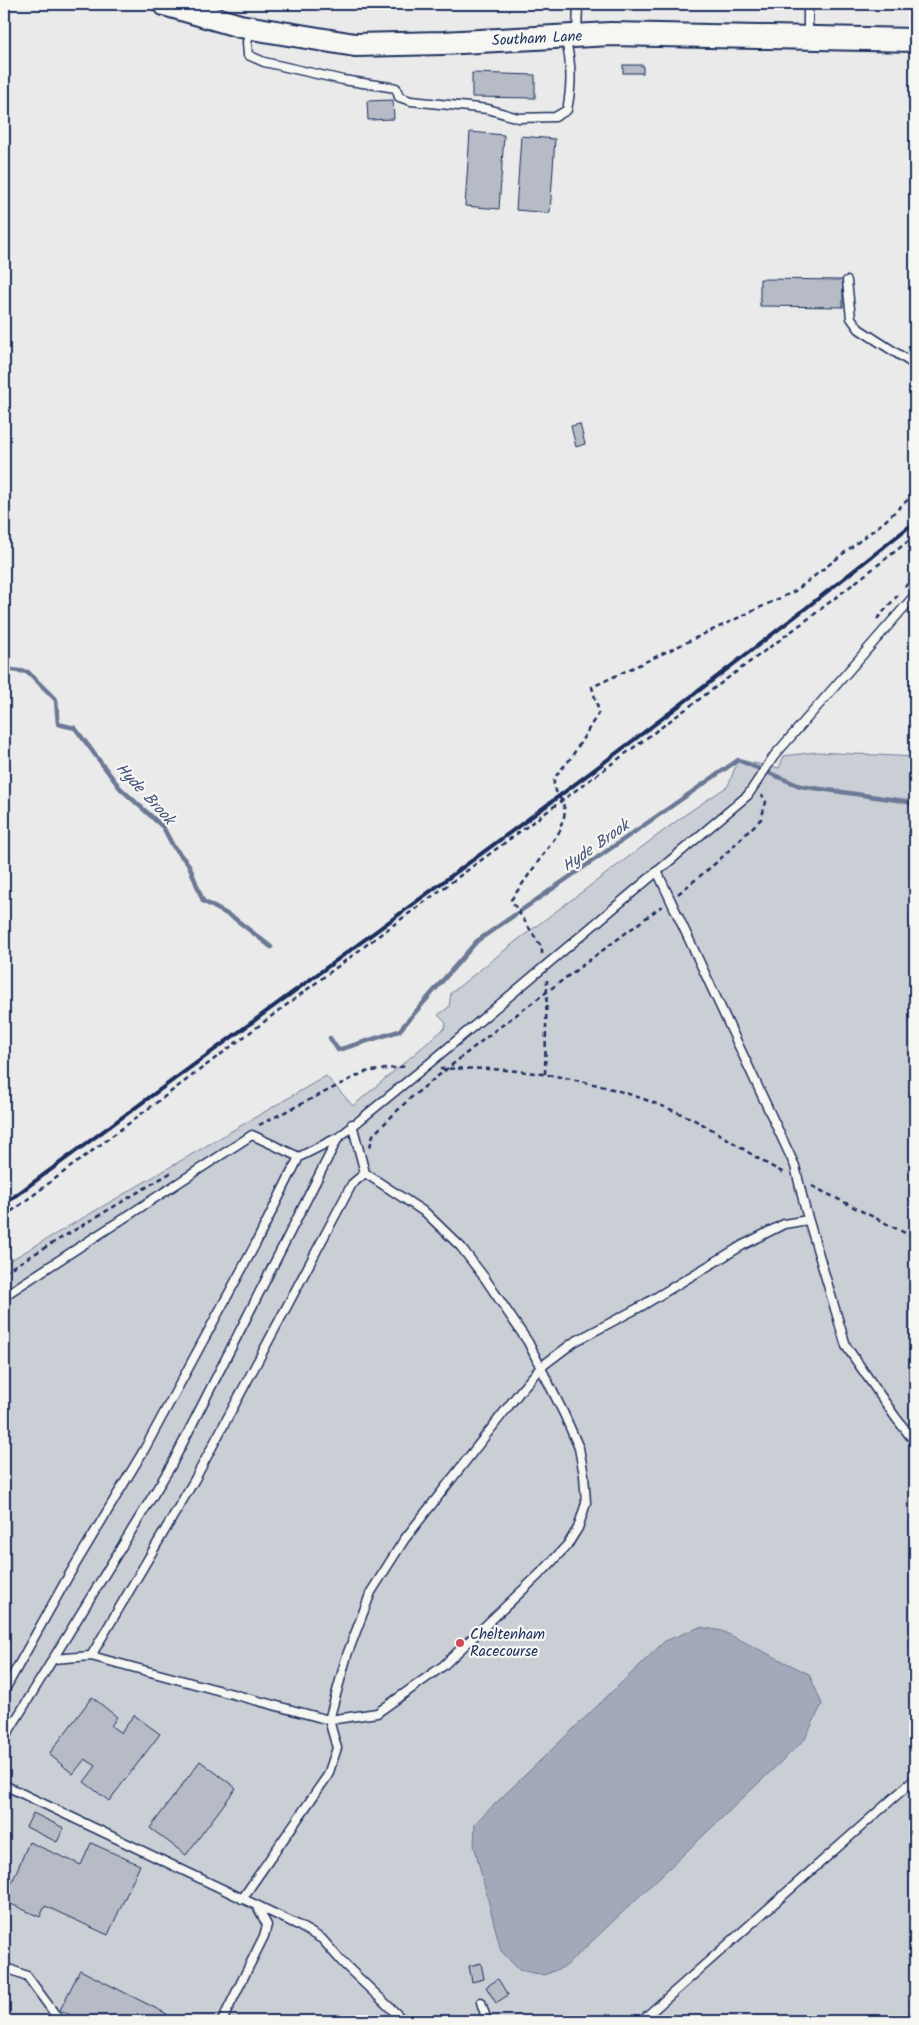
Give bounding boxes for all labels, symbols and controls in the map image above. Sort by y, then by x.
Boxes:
street label: Southam Lane [491,25,583,53]
water label: Hyde Brook [109,757,182,833]
water label: Hyde Brook [557,812,637,879]
place label: Cheltenham Racecourse [470,1623,545,1664]
marker: Cheltenham Racecourse [454,1637,466,1649]

